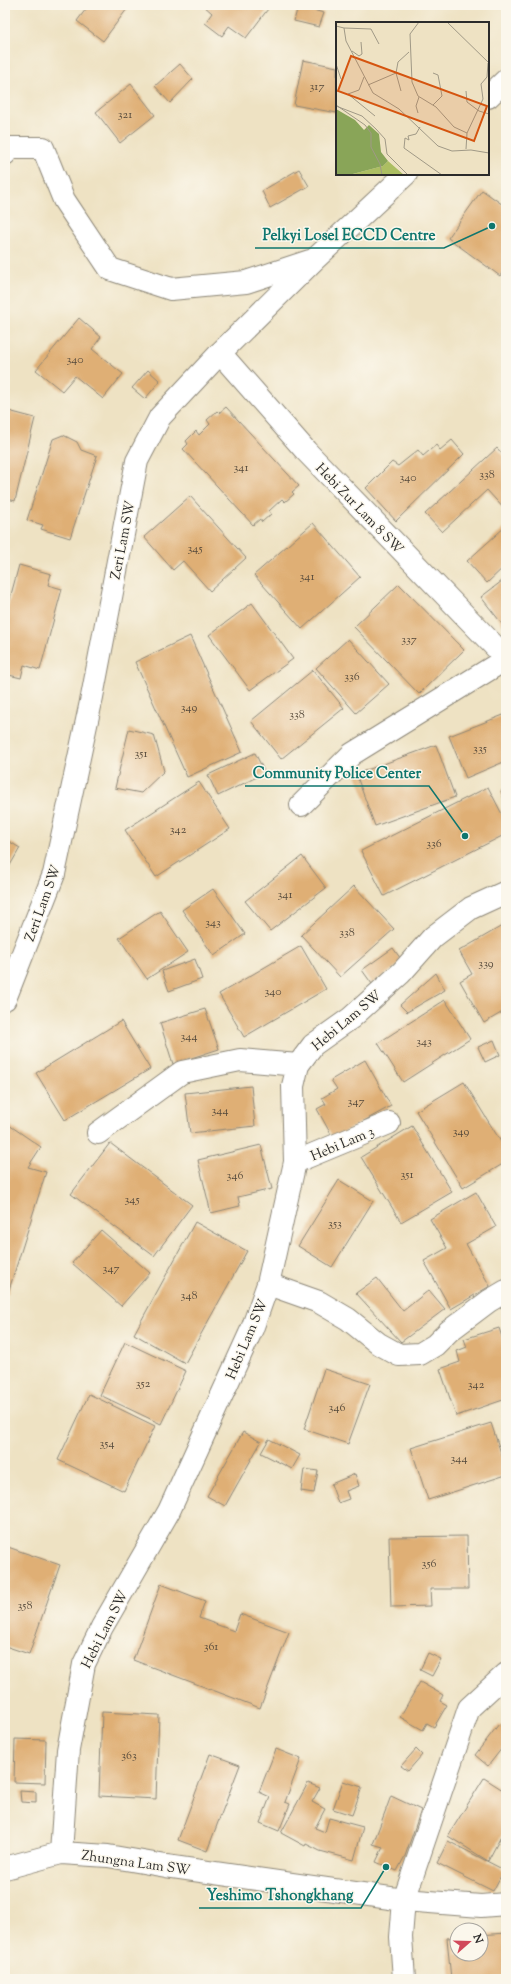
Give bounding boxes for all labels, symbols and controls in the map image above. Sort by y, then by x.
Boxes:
inset map [336,22,489,175]
house number: 317 [310,78,324,96]
house number: 321 [118,106,132,124]
callout: Pelkyi Losel ECCD Centre [255,221,444,248]
text: Pelkyi Losel ECCD Centre [263,226,435,247]
house number: 340 [66,351,84,369]
house number: 341 [234,459,248,477]
street label: Hebi Zur Lam 8 SW [310,460,408,560]
house number: 338 [479,466,495,484]
house number: 340 [399,469,417,487]
street label: Zeri Lam SW [107,499,141,581]
house number: 345 [187,540,203,558]
house number: 341 [300,568,314,586]
house number: 337 [401,631,417,649]
house number: 336 [344,668,360,686]
house number: 349 [181,699,197,717]
house number: 338 [289,706,305,724]
house number: 335 [473,740,487,758]
house number: 351 [134,745,148,763]
callout: Community Police Center [245,759,429,786]
text: Community Police Center [253,764,422,785]
house number: 342 [170,821,187,839]
house number: 336 [426,835,442,853]
street label: Zeri Lam SW [21,862,67,945]
house number: 341 [278,886,292,904]
house number: 343 [205,914,221,932]
house number: 338 [339,924,355,942]
house number: 339 [478,955,494,973]
house number: 340 [264,983,282,1001]
street label: Hebi Lam SW [308,986,387,1057]
house number: 344 [181,1028,197,1046]
house number: 343 [416,1033,432,1051]
house number: 347 [348,1093,364,1111]
house number: 344 [212,1102,228,1120]
street label: Hebi Lam 3 [308,1122,378,1167]
house number: 349 [453,1123,469,1141]
house number: 351 [400,1166,414,1184]
house number: 346 [227,1167,243,1185]
house number: 345 [124,1191,140,1209]
house number: 353 [328,1215,342,1233]
house number: 347 [103,1260,119,1278]
house number: 348 [181,1287,197,1305]
street label: Hebi Lam SW [222,1296,274,1383]
house number: 352 [136,1375,151,1393]
house number: 342 [468,1376,485,1394]
house number: 346 [329,1399,345,1417]
house number: 354 [99,1435,115,1453]
house number: 344 [451,1450,467,1468]
house number: 356 [422,1555,436,1573]
street label: Hebi Lam SW [78,1587,134,1672]
house number: 358 [18,1597,32,1615]
house number: 361 [204,1638,218,1656]
house number: 363 [121,1747,137,1765]
street label: Zhungna Lam SW [80,1846,192,1882]
callout: Yeshimo Tshongkhang [199,1881,361,1908]
text: Yeshimo Tshongkhang [207,1886,354,1907]
north arrow [449,1922,489,1962]
text: N [468,1931,487,1946]

